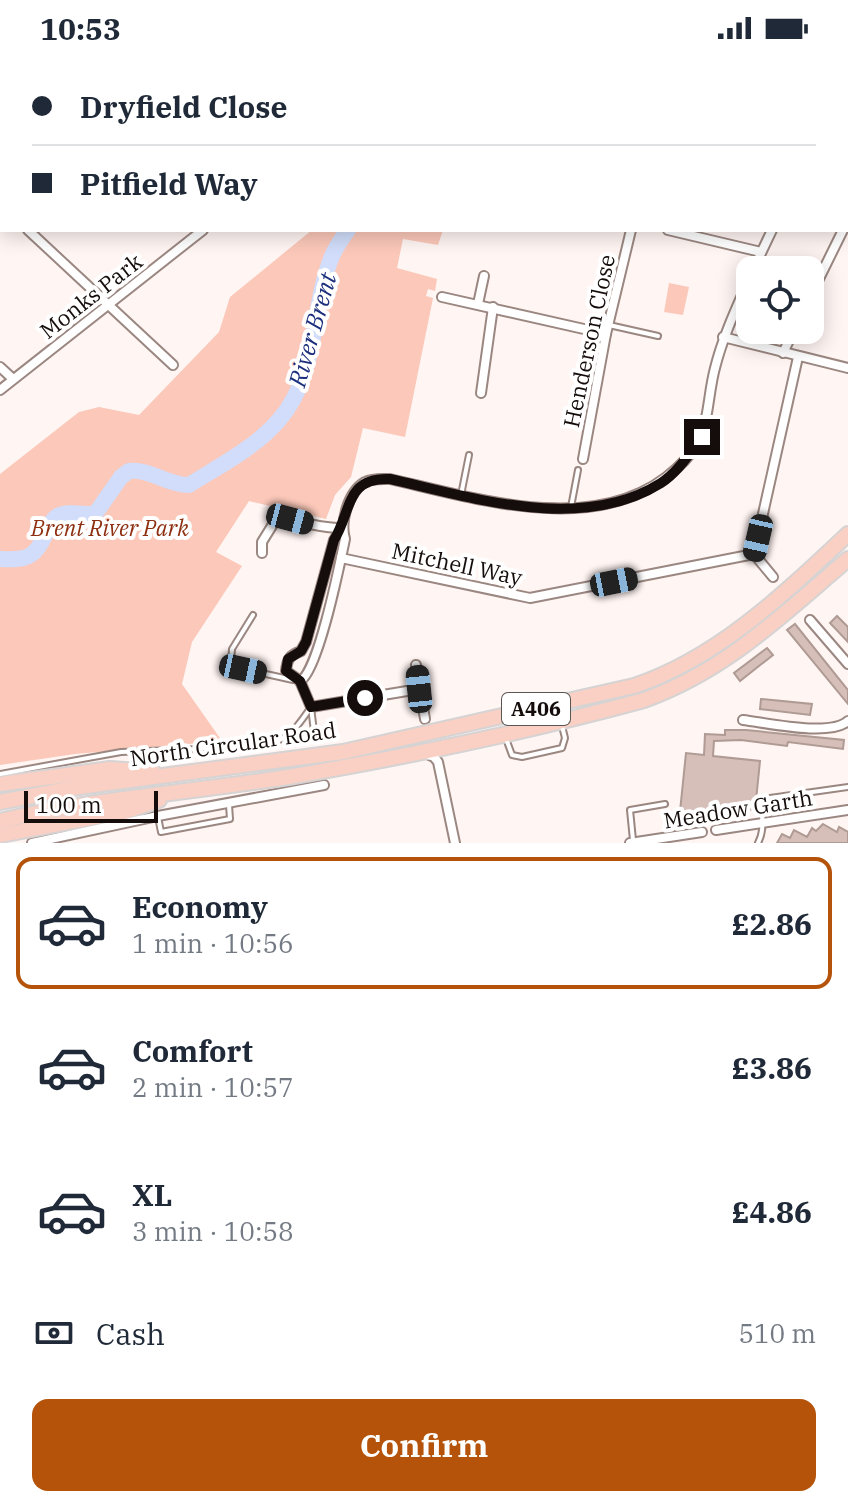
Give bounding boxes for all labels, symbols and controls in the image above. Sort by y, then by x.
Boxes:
text: 10:53 [40,9,121,48]
text: Dryfield Close [80,87,287,126]
text: Pitfield Way [80,164,258,203]
street label: Monks Park [34,246,148,345]
street label: Henderson Close [556,252,621,430]
map controls [736,256,824,344]
button: locate [736,256,824,344]
water label: River Brent [280,268,344,391]
route end [684,419,720,455]
car [264,501,316,537]
car [741,512,775,564]
park label: Brent River Park [30,513,189,542]
street label: Mitchell Way [389,536,525,592]
car [588,566,640,598]
car [217,652,269,686]
car [405,664,433,714]
route start [347,680,383,716]
road number: A406 [502,693,570,725]
street label: North Circular Road [128,715,338,772]
street label: Meadow Garth [661,782,815,835]
scale bar [24,787,158,823]
text: 100 m [36,790,102,819]
icon: car [36,887,108,959]
text: Economy [132,887,268,926]
text: £2.86 [732,904,812,943]
text: 1 min · 10:56 [132,926,294,960]
icon: car [36,1031,108,1103]
text: Comfort [132,1031,253,1070]
text: £3.86 [732,1048,812,1087]
text: 2 min · 10:57 [132,1070,294,1104]
icon: car [36,1175,108,1247]
text: XL [132,1175,172,1214]
text: £4.86 [732,1192,812,1231]
text: 3 min · 10:58 [132,1214,294,1248]
icon: cash [32,1311,76,1355]
text: Cash [96,1314,165,1353]
text: 510 m [738,1316,816,1350]
button: Confirm [32,1399,816,1491]

